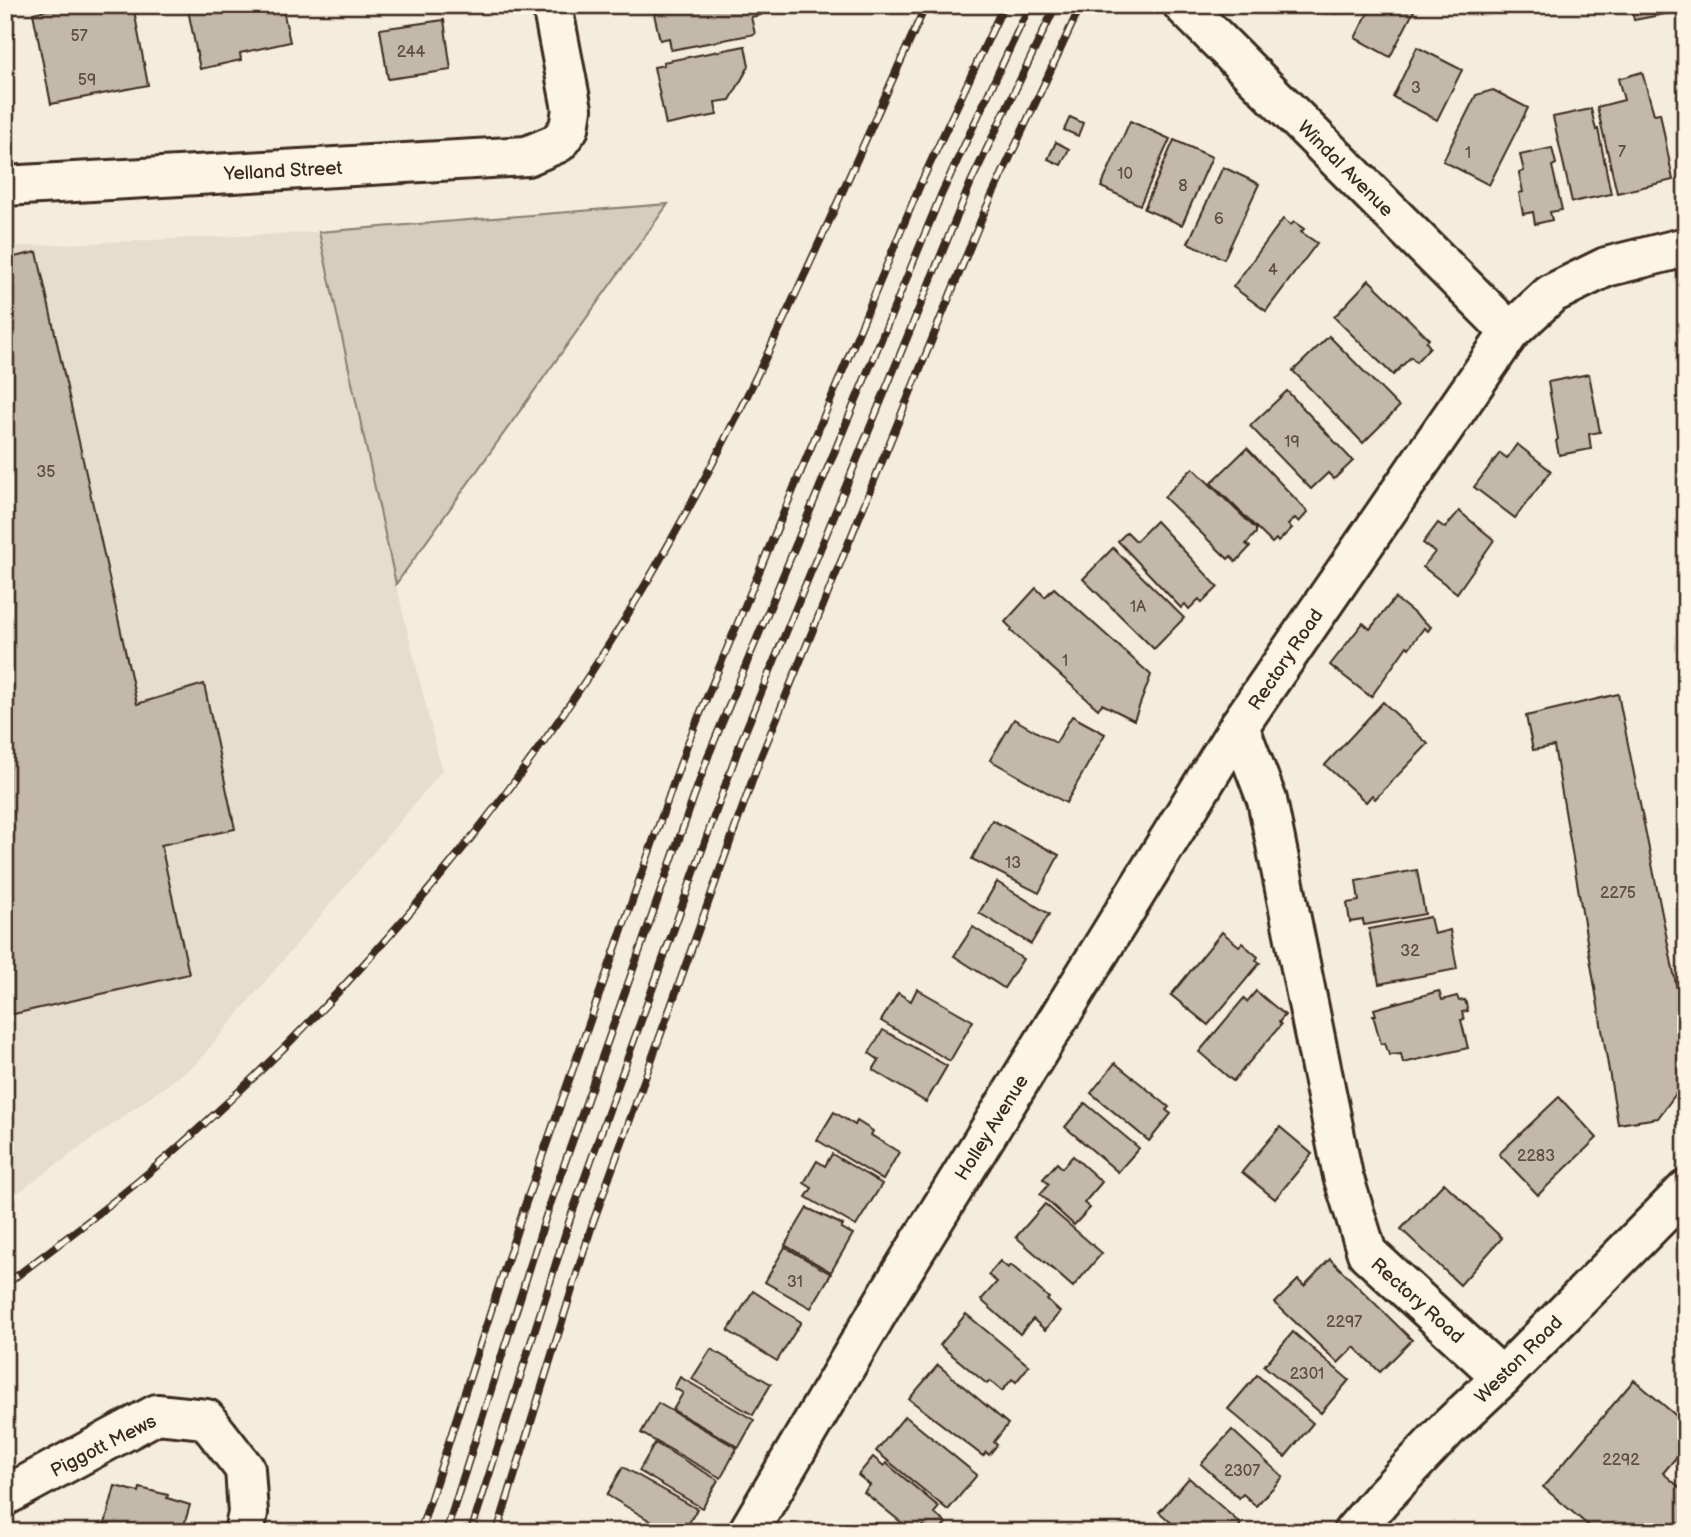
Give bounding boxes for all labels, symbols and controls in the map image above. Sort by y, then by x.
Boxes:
house number: 57 [70,27,88,46]
house number: 244 [397,43,426,62]
house number: 59 [78,71,96,90]
house number: 3 [1411,79,1421,98]
street label: Windal Avenue [1292,116,1398,222]
house number: 7 [1618,143,1626,162]
house number: 1 [1465,144,1471,163]
street label: Yelland Street [222,157,343,186]
house number: 10 [1117,165,1133,184]
house number: 8 [1178,177,1188,196]
house number: 6 [1214,210,1224,229]
house number: 4 [1268,261,1278,280]
house number: 19 [1284,433,1300,452]
house number: 35 [36,463,56,482]
house number: 1A [1130,598,1146,617]
street label: Rectory Road [1244,605,1329,715]
house number: 1 [1062,652,1068,671]
house number: 13 [1005,854,1021,873]
house number: 2275 [1600,884,1636,903]
house number: 32 [1400,942,1420,961]
street label: Holley Avenue [951,1071,1034,1185]
house number: 2283 [1517,1147,1555,1166]
street label: Rectory Road [1366,1253,1468,1349]
house number: 31 [787,1273,803,1292]
street label: Weston Road [1470,1311,1568,1409]
house number: 2297 [1326,1313,1362,1332]
house number: 2301 [1290,1365,1324,1384]
street label: Piggott Mews [47,1410,160,1483]
house number: 2292 [1602,1451,1640,1470]
house number: 2307 [1224,1462,1260,1481]

